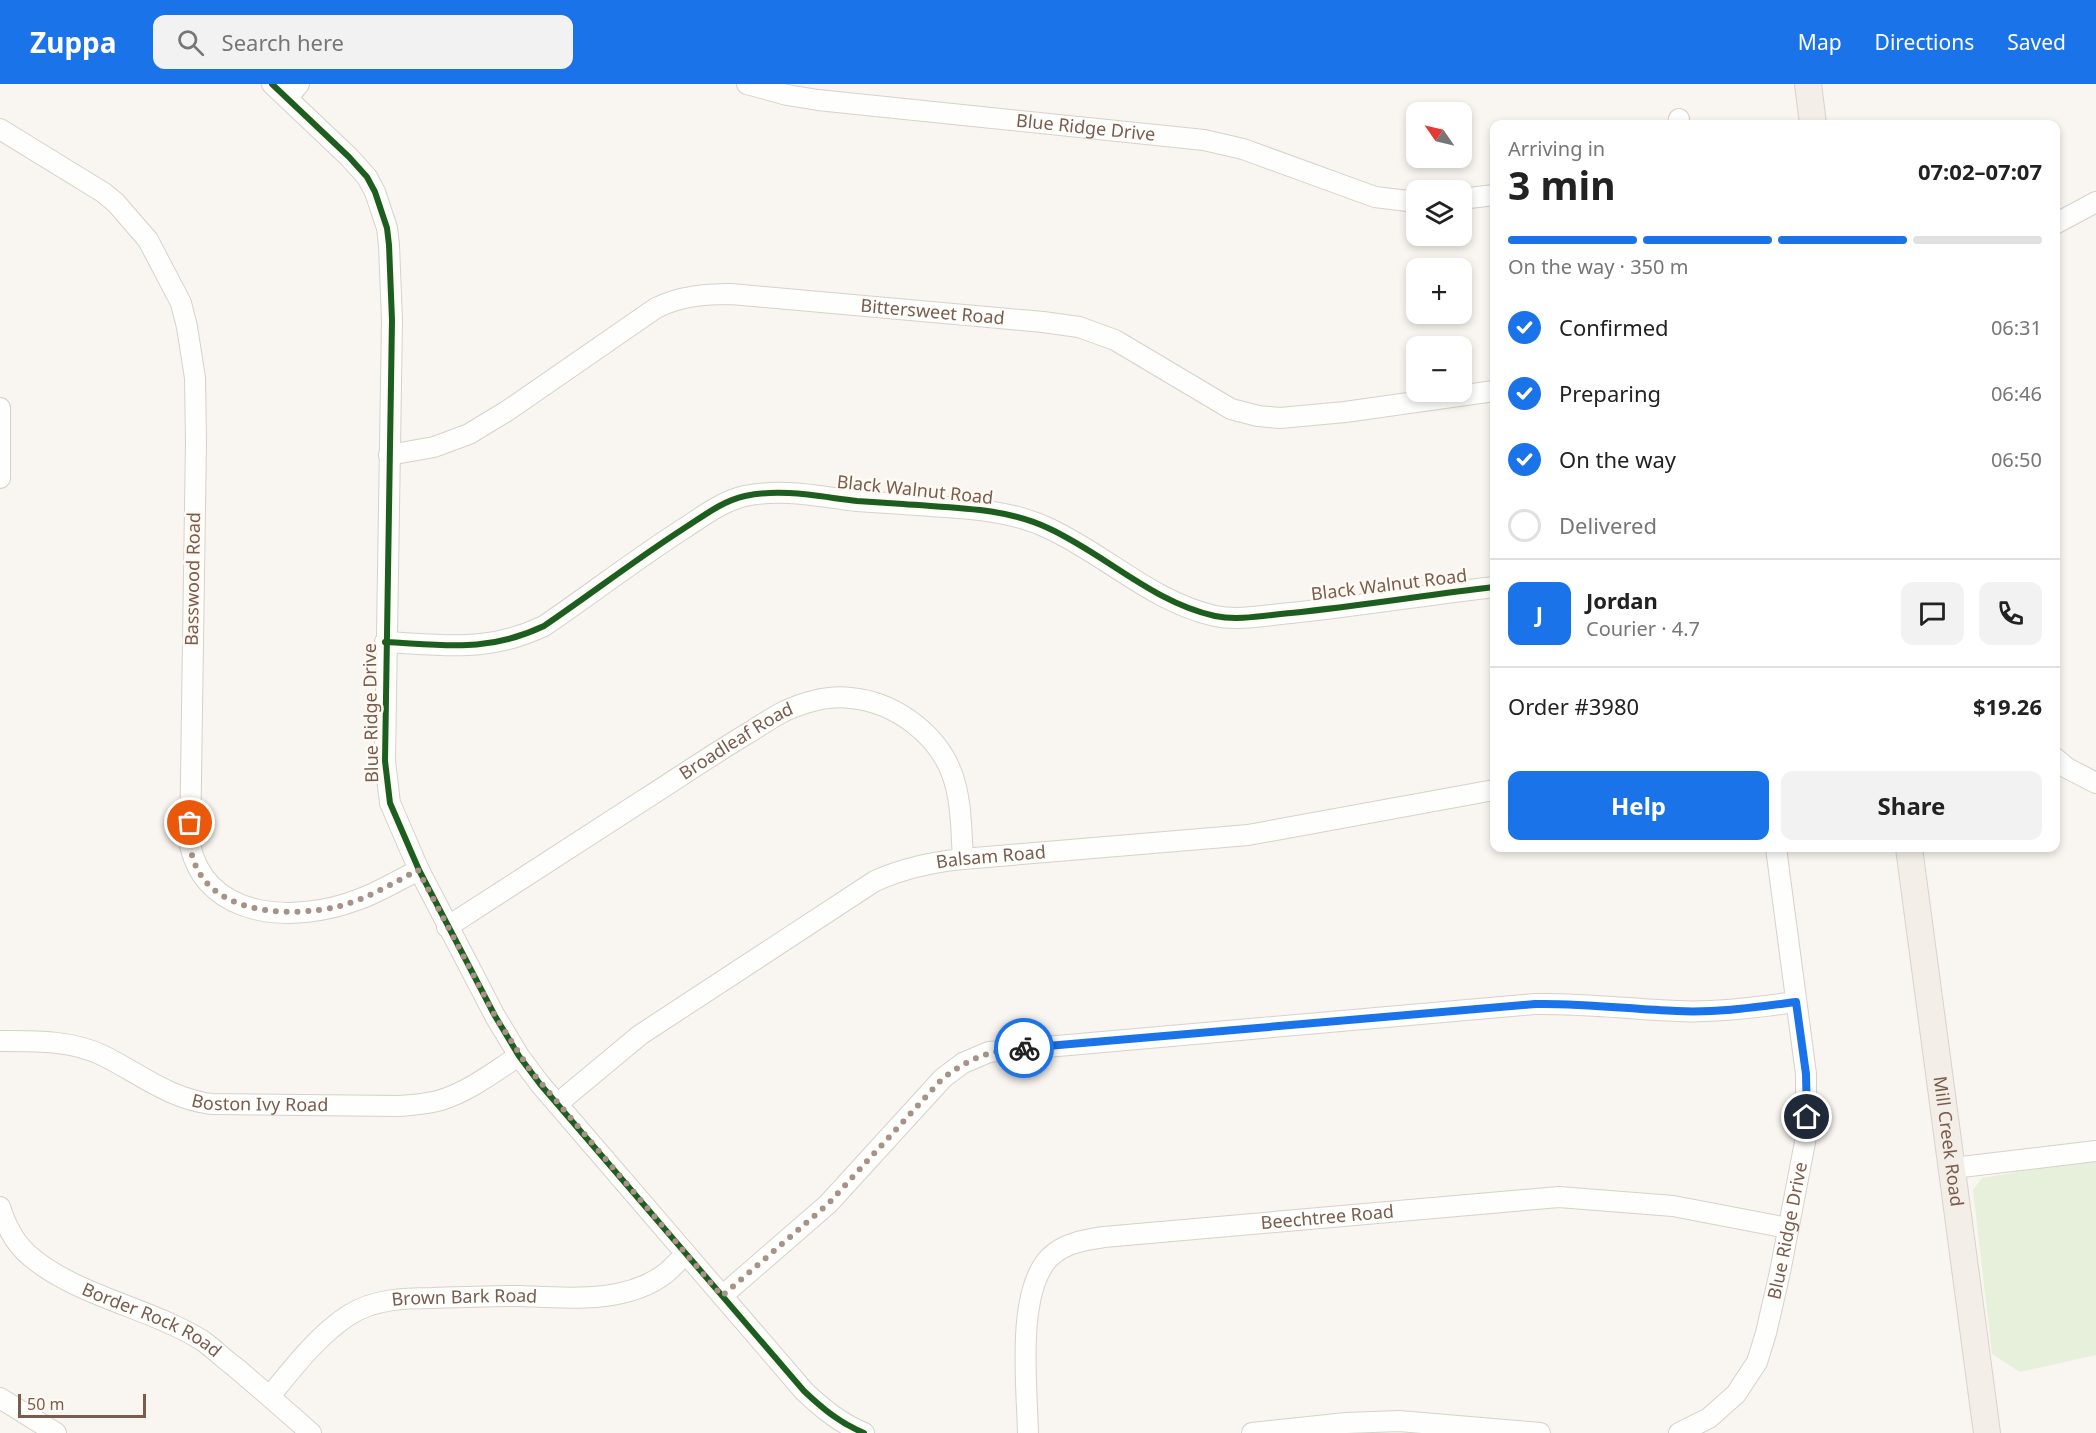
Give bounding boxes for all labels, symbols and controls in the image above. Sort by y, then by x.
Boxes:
search box [153,15,573,69]
text: Zuppa [30,23,117,61]
icon: search [174,26,207,59]
text: Search here [222,27,344,57]
text: Map [1798,28,1842,56]
text: Directions [1875,28,1974,56]
text: Saved [2007,28,2066,56]
north arrow [1406,102,1472,168]
map controls [1406,102,1472,402]
street label: Blue Ridge Drive [1015,108,1157,146]
text: Arriving in [1508,135,1605,162]
text: 07:02–07:07 [1918,156,2042,186]
text: 3 min [1508,158,1615,211]
button: layers [1406,180,1472,246]
text: On the way · 350 m [1508,253,1688,280]
button: + [1406,258,1472,324]
street label: Bittersweet Road [860,293,1006,330]
icon: check [1508,311,1541,344]
text: Confirmed [1559,312,1669,342]
text: 06:31 [1991,314,2042,341]
button: − [1406,336,1472,402]
icon: check [1508,377,1541,410]
text: Preparing [1559,378,1661,408]
text: 06:46 [1991,380,2042,407]
icon: check [1508,443,1541,476]
text: On the way [1559,444,1676,474]
text: 06:50 [1991,446,2042,473]
street label: Black Walnut Road [836,469,995,509]
text: Delivered [1559,510,1657,540]
street label: Basswood Road [179,512,205,646]
street label: Black Walnut Road [1309,563,1468,605]
button: chat [1901,582,1964,645]
button: phone [1979,582,2042,645]
text: Jordan [1586,585,1658,615]
text: J [1536,598,1543,628]
text: Courier · 4.7 [1586,615,1700,642]
street label: Blue Ridge Drive [357,643,383,783]
text: Order #3980 [1508,691,1639,721]
text: $19.26 [1973,691,2042,721]
street label: Broadleaf Road [674,696,797,785]
button: Help [1508,771,1769,840]
button: Share [1781,771,2042,840]
pin [164,797,215,848]
icon: bag [173,806,206,839]
street label: Balsam Road [934,839,1047,873]
courier [994,1018,1054,1078]
icon: bike [1008,1032,1041,1065]
street label: Mill Creek Road [1929,1075,1970,1208]
street label: Boston Ivy Road [189,1087,328,1116]
pin [1781,1091,1832,1142]
icon: home [1790,1100,1823,1133]
street label: Blue Ridge Drive [1761,1160,1812,1302]
street label: Beechtree Road [1260,1199,1395,1234]
street label: Border Rock Road [78,1276,227,1362]
street label: Brown Bark Road [390,1283,538,1311]
scale bar [18,1391,146,1418]
text: 50 m [27,1393,64,1415]

